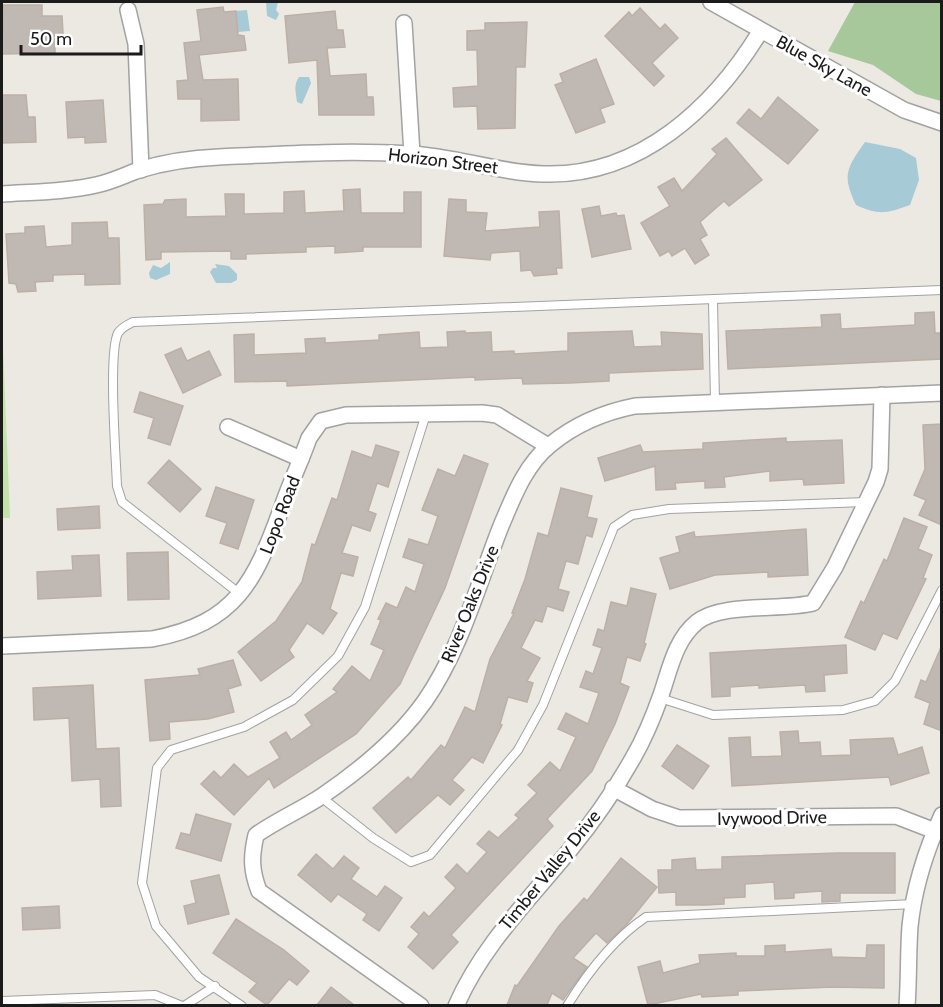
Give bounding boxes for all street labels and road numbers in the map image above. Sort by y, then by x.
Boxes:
street label: Blue Sky Lane [772,31,876,101]
street label: Horizon Street [387,143,499,179]
street label: Lopo Road [255,473,305,557]
street label: River Oaks Drive [436,542,504,666]
street label: Timber Valley Drive [495,806,605,934]
street label: Ivywood Drive [717,806,827,830]

